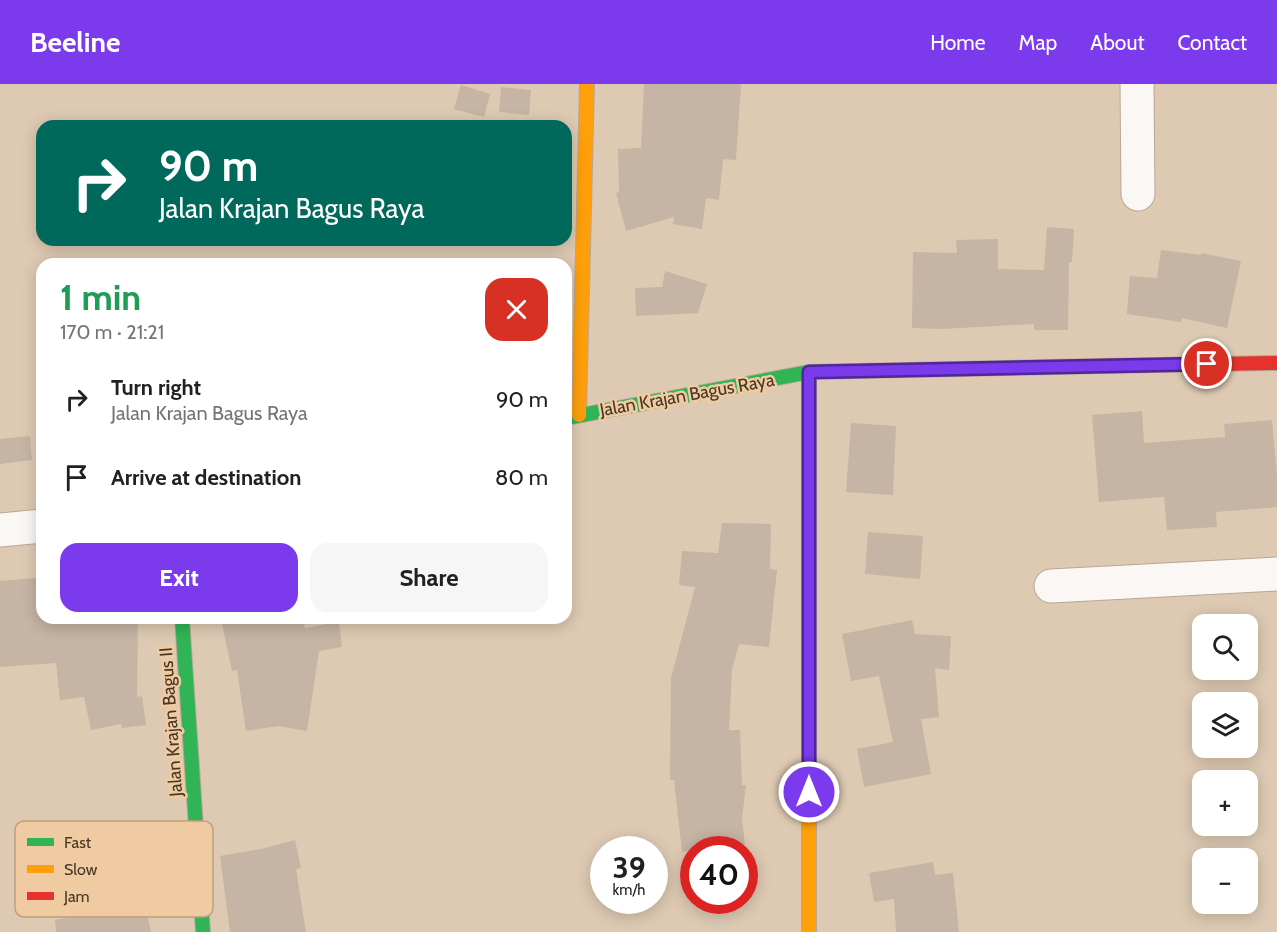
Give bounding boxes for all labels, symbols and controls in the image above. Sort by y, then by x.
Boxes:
text: Beeline [30,25,120,59]
text: Home [930,30,986,55]
text: Map [1019,30,1057,55]
text: About [1090,30,1144,55]
text: Contact [1177,30,1247,55]
text: 90 m [159,140,258,192]
icon: right [60,144,138,222]
text: Jalan Krajan Bagus Raya [159,192,424,225]
text: 1 min [60,275,141,319]
button: close [485,278,548,341]
text: 170 m · 21:21 [60,320,164,344]
pin [1181,338,1232,389]
icon: arrive [1190,347,1223,380]
street label: Jalan Krajan Bagus Raya [597,369,776,421]
text: Turn right [111,374,201,401]
icon: right [60,383,93,416]
text: 90 m [496,386,548,413]
text: Jalan Krajan Bagus Raya [111,401,308,425]
icon: arrive [60,461,93,494]
text: Arrive at destination [111,464,301,491]
text: 80 m [495,464,548,491]
button: Exit [60,543,298,612]
button: Share [310,543,548,612]
map controls [1192,614,1258,914]
button: search [1192,614,1258,680]
street label: Jalan Krajan Bagus II [155,647,187,798]
button: layers [1192,692,1258,758]
position arrow [777,760,841,824]
button: + [1192,770,1258,836]
legend [15,821,213,917]
text: Fast [64,833,92,852]
speed limit sign: 40 [680,836,758,914]
button: − [1192,848,1258,914]
text: 39 [612,849,646,886]
text: Slow [64,860,98,879]
text: km/h [613,881,645,899]
text: Jam [63,887,90,906]

